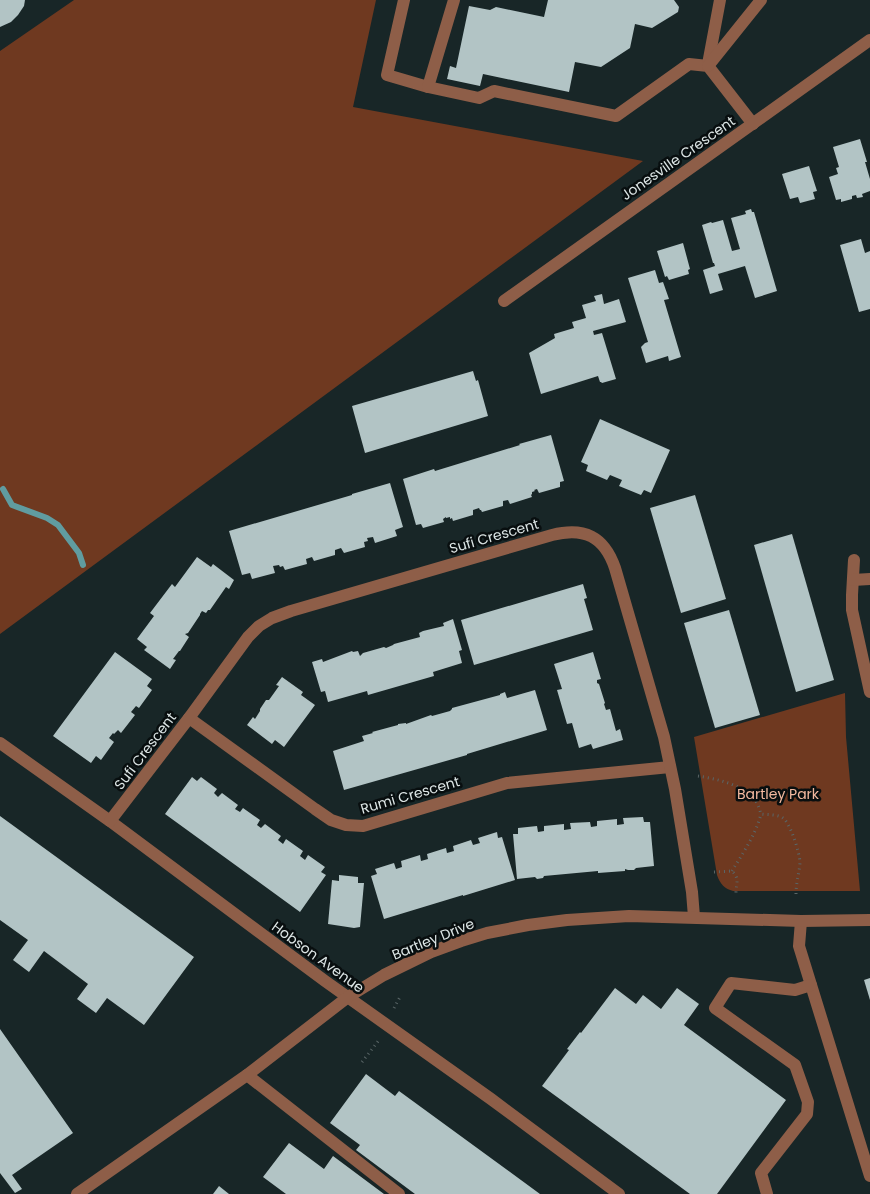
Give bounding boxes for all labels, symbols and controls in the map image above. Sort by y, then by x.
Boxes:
street label: Jonesville Crescent [617,111,739,205]
street label: Sufi Crescent [447,514,541,558]
street label: Sufi Crescent [109,708,181,794]
street label: Rumi Crescent [358,771,462,819]
park label: Bartley Park [737,784,820,804]
street label: Bartley Drive [389,913,477,965]
street label: Hobson Avenue [268,917,368,998]

